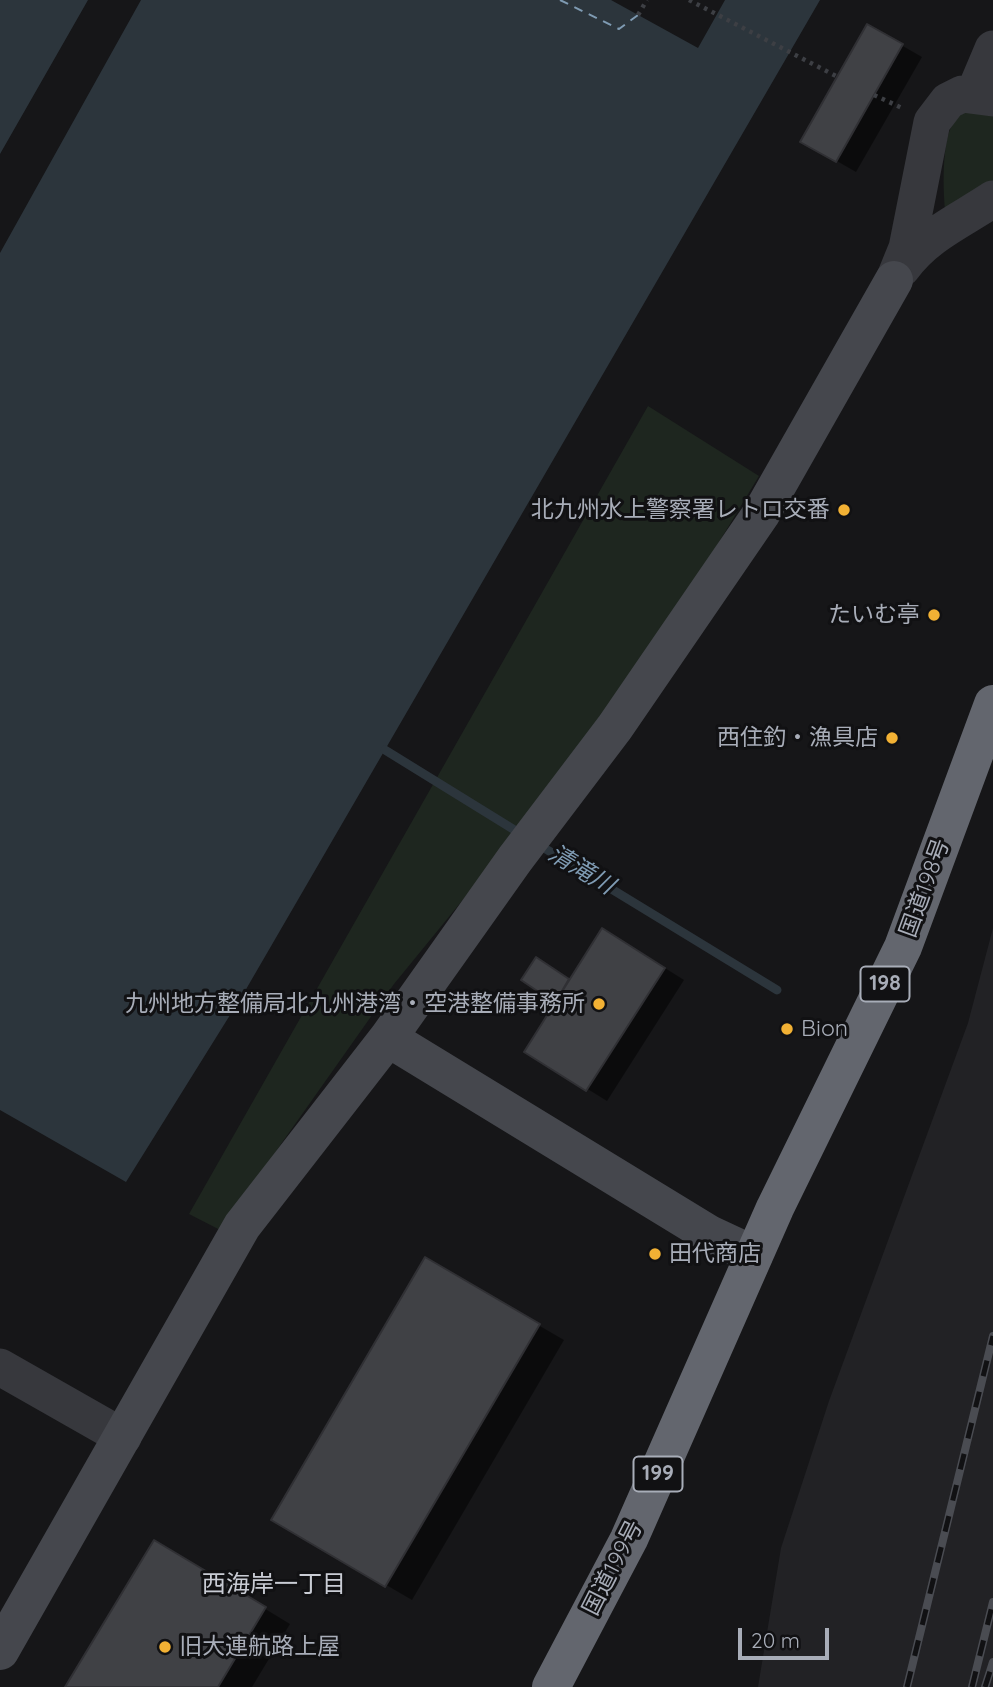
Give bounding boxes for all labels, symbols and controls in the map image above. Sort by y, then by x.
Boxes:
place label: 北九州水上警察署レトロ交番 [531,496,830,524]
marker: 北九州水上警察署レトロ交番 [836,502,852,518]
place label: たいむ亭 [828,601,920,629]
marker: たいむ亭 [926,607,942,623]
place label: 西住釣・漁具店 [717,724,878,752]
marker: 西住釣・漁具店 [884,730,900,746]
street label: 国道198号 [894,835,956,941]
water label: 清滝川 [543,839,619,901]
road number: 198 [860,967,910,1002]
place label: 九州地方整備局北九州港湾・空港整備事務所 [125,990,585,1018]
marker: 九州地方整備局北九州港湾・空港整備事務所 [591,996,607,1012]
place label: Bion [801,1015,848,1043]
marker: Bion [779,1021,795,1037]
place label: 田代商店 [669,1240,761,1268]
marker: 田代商店 [647,1246,663,1262]
road number: 199 [634,1456,682,1492]
street label: 国道199号 [577,1516,649,1620]
district label: 西海岸一丁目 [202,1571,346,1599]
scale bar [741,1614,832,1658]
text: 20 m [751,1627,800,1653]
place label: 旧大連航路上屋 [179,1633,340,1661]
marker: 旧大連航路上屋 [157,1639,173,1655]

